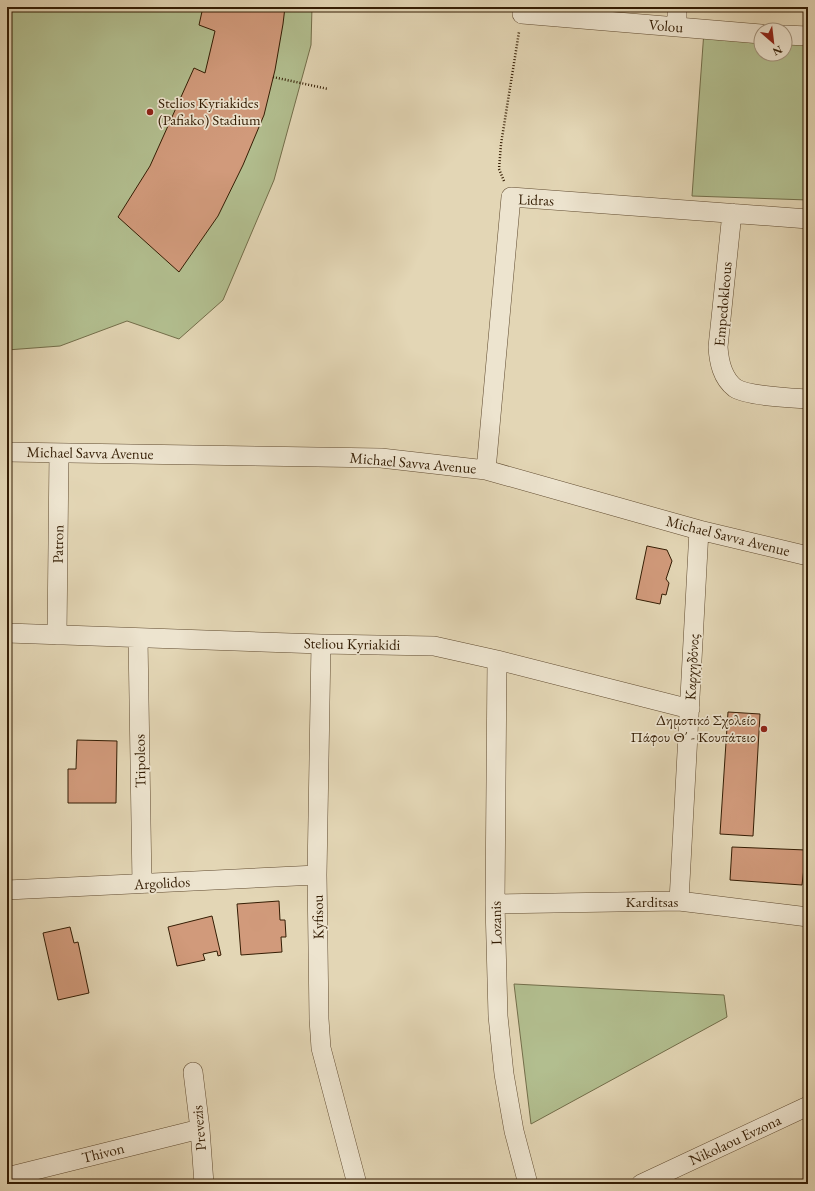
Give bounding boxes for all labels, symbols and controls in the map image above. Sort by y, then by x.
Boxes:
street label: Volou [648,15,684,36]
north arrow [753,22,793,62]
text: N [770,43,785,59]
place label: Stelios Kyriakides (Pafiako) Stadium [158,93,261,129]
marker: Stelios Kyriakides (Pafiako) Stadium [145,107,155,117]
street label: Lidras [518,189,554,210]
street label: Empedokleous [709,261,736,347]
street label: Michael Savva Avenue [26,442,154,463]
street label: Michael Savva Avenue [349,448,477,478]
street label: Michael Savva Avenue [664,511,792,560]
street label: Patron [48,524,67,563]
street label: Steliou Kyriakidi [304,633,401,654]
street label: Καρχηδόνος [680,633,703,701]
place label: Δημοτικό Σχολείο Πάφου Θ΄ - Κουπάτειο [630,710,756,746]
marker: Δημοτικό Σχολείο Πάφου Θ΄ - Κουπάτειο [759,724,769,734]
street label: Tripoleos [130,734,149,788]
street label: Argolidos [132,872,191,894]
street label: Karditsas [626,892,679,911]
street label: Kyfisou [308,894,327,940]
street label: Lozanis [486,901,505,945]
street label: Prevezis [187,1104,210,1151]
street label: Nikolaou Evzona [686,1110,784,1169]
street label: Thivon [80,1138,126,1167]

